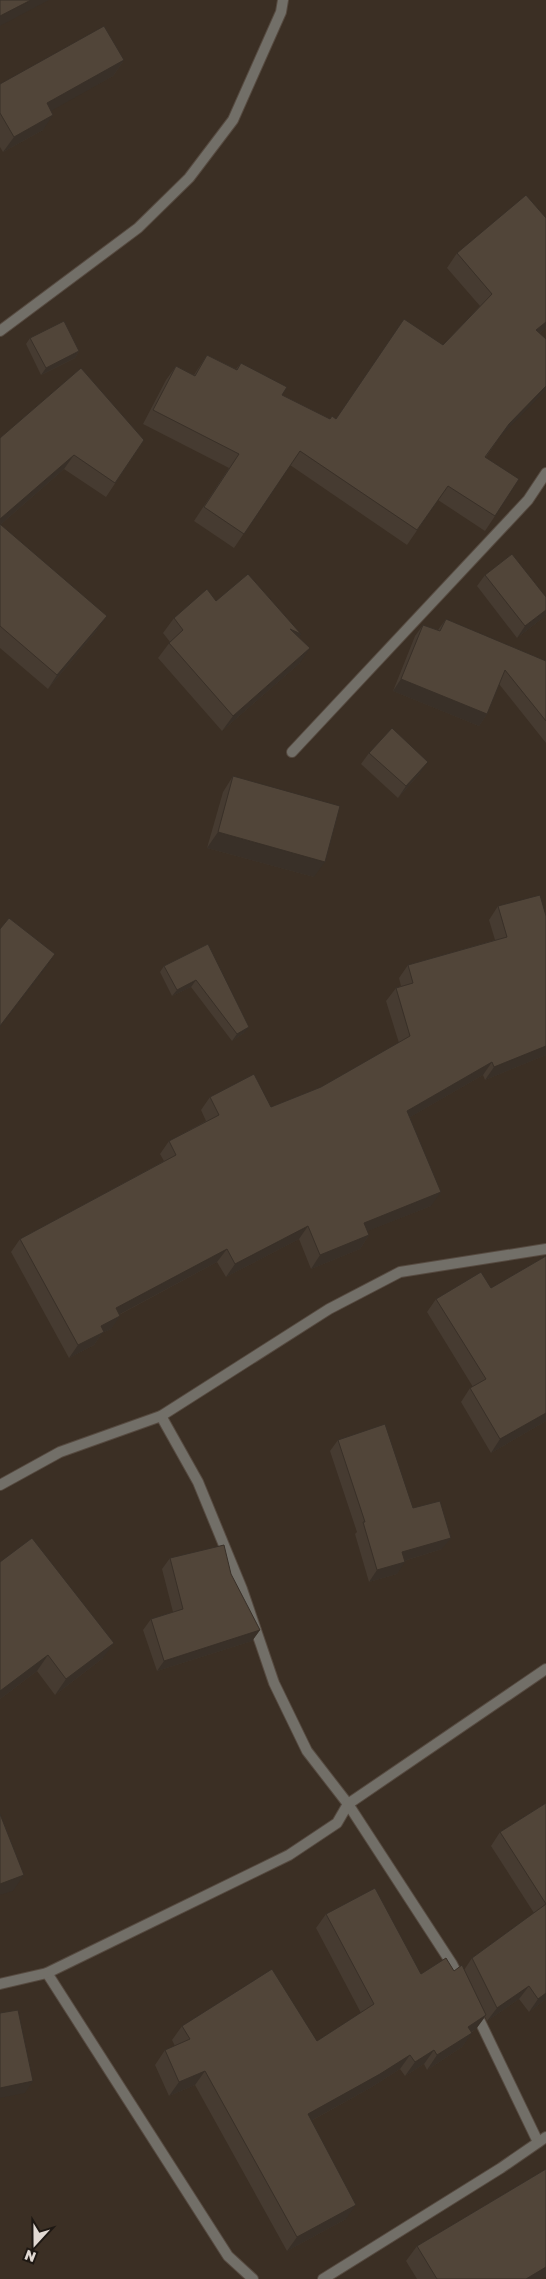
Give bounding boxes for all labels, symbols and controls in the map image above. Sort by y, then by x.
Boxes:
north arrow [10,2219,60,2269]
text: N [22,2247,38,2266]

